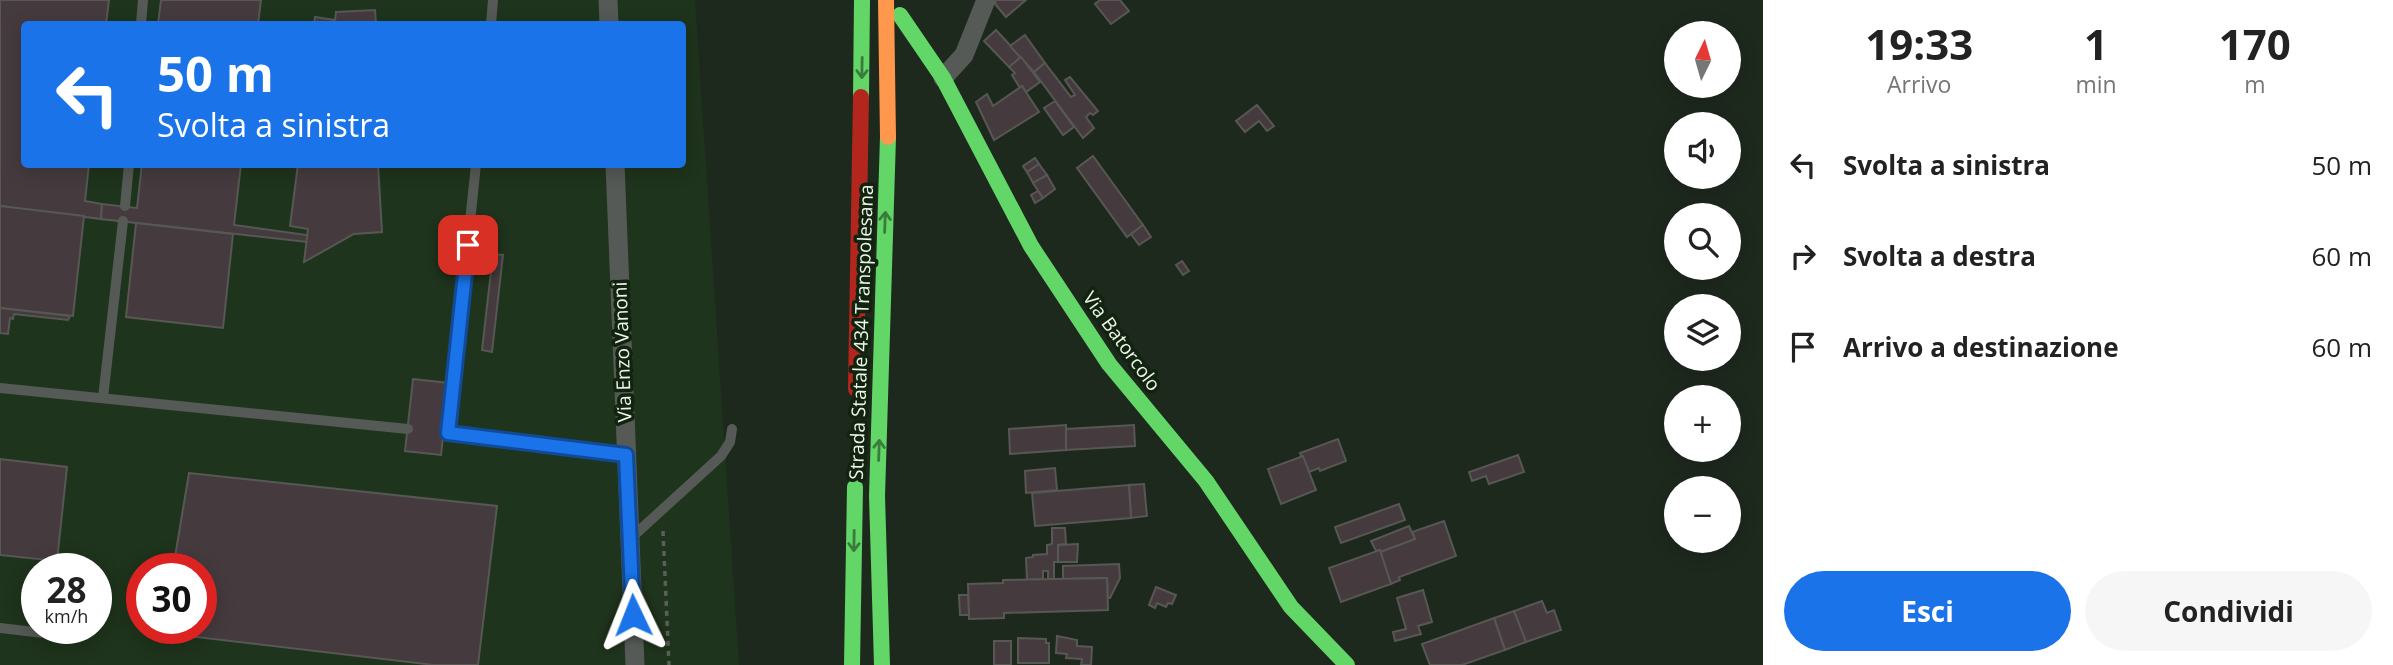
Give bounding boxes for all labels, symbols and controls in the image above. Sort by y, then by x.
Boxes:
text: 19:33 [1865,15,1973,72]
text: 1 [2084,15,2108,72]
text: 170 [2219,15,2291,72]
north arrow [1664,21,1741,98]
map controls [1664,21,1741,553]
text: 50 m [157,40,274,106]
icon: left [42,49,133,140]
one-way arrow [855,56,869,79]
text: Arrivo [1887,68,1951,100]
text: min [2075,68,2117,100]
text: m [2244,68,2265,100]
text: Svolta a sinistra [157,103,390,146]
button: sound [1664,112,1741,189]
icon: left [1784,146,1822,184]
text: Svolta a sinistra [1843,147,2050,183]
text: 50 m [2311,147,2372,183]
street label: Strada Statale 434 Transpolesana [843,184,879,480]
button: search [1664,203,1741,280]
one-way arrow [878,211,892,234]
pin [438,215,498,275]
icon: arrive [449,226,487,264]
icon: right [1784,237,1822,275]
text: Svolta a destra [1843,238,2036,274]
text: 60 m [2311,238,2372,274]
street label: Via Enzo Vanoni [607,281,637,423]
street label: Via Batorcolo [1077,286,1167,396]
button: layers [1664,294,1741,371]
icon: arrive [1784,328,1822,366]
text: Arrivo a destinazione [1843,329,2119,365]
text: 60 m [2311,329,2372,365]
button: + [1664,385,1741,462]
one-way arrow [872,439,885,462]
button: − [1664,476,1741,553]
one-way arrow [847,529,861,552]
speed limit sign: 30 [126,553,217,644]
text: 28 [46,566,87,613]
button: Esci [1784,571,2071,651]
button: Condividi [2085,571,2372,651]
position arrow [596,578,670,652]
text: km/h [45,604,88,628]

